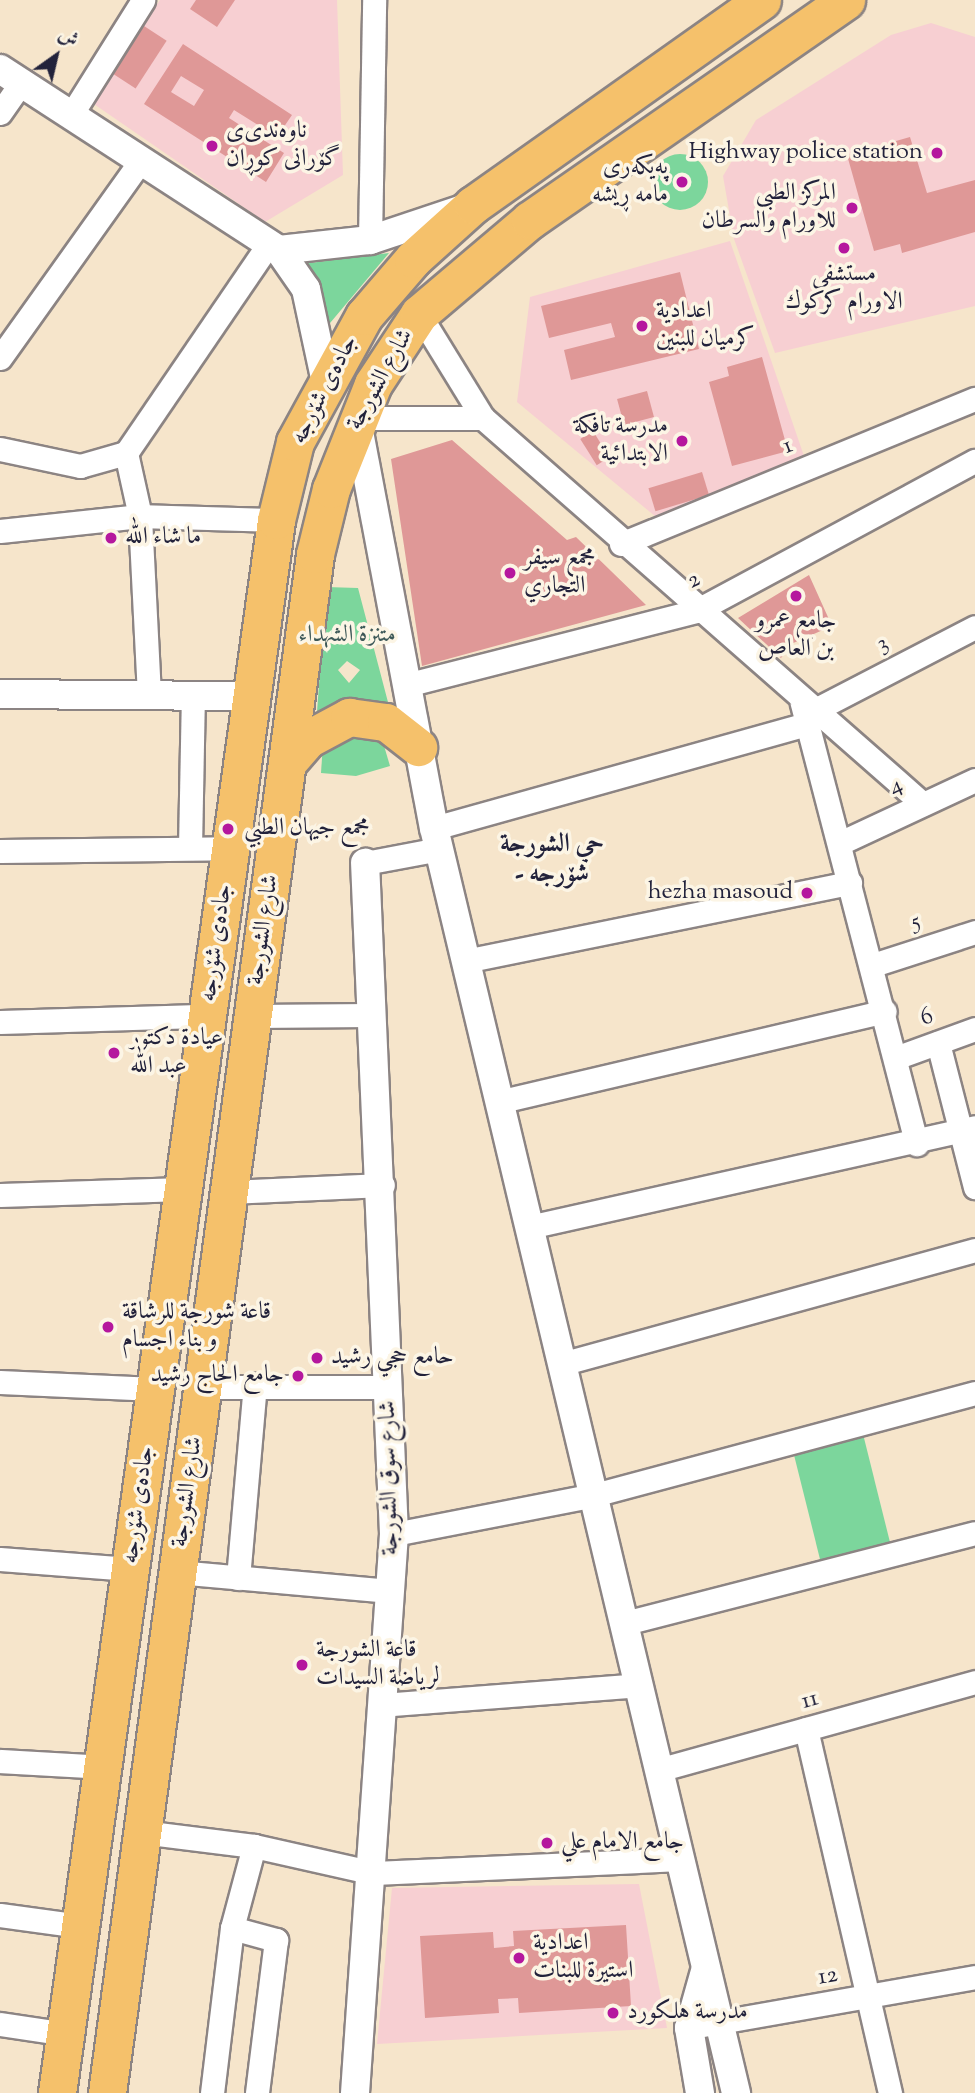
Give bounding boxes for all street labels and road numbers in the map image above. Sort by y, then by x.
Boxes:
street label: شارع الشورجة [341,324,421,436]
street label: جادەی شۆرجە [285,331,365,449]
street label: 1 [779,432,797,462]
street label: 2 [683,566,705,596]
street label: 3 [872,630,894,660]
street label: 4 [884,771,908,803]
street label: شارع الشورجة [242,873,286,987]
street label: جادەی شۆرجە [195,882,239,1004]
street label: 5 [908,908,924,938]
street label: 6 [916,1002,938,1034]
street label: شارع سوق الشورجة [374,1400,406,1556]
street label: شارع الشورجة [166,1435,210,1549]
street label: جادەی شۆرجە [117,1444,161,1566]
street label: 11 [798,1685,822,1717]
street label: 12 [816,1961,840,1993]

